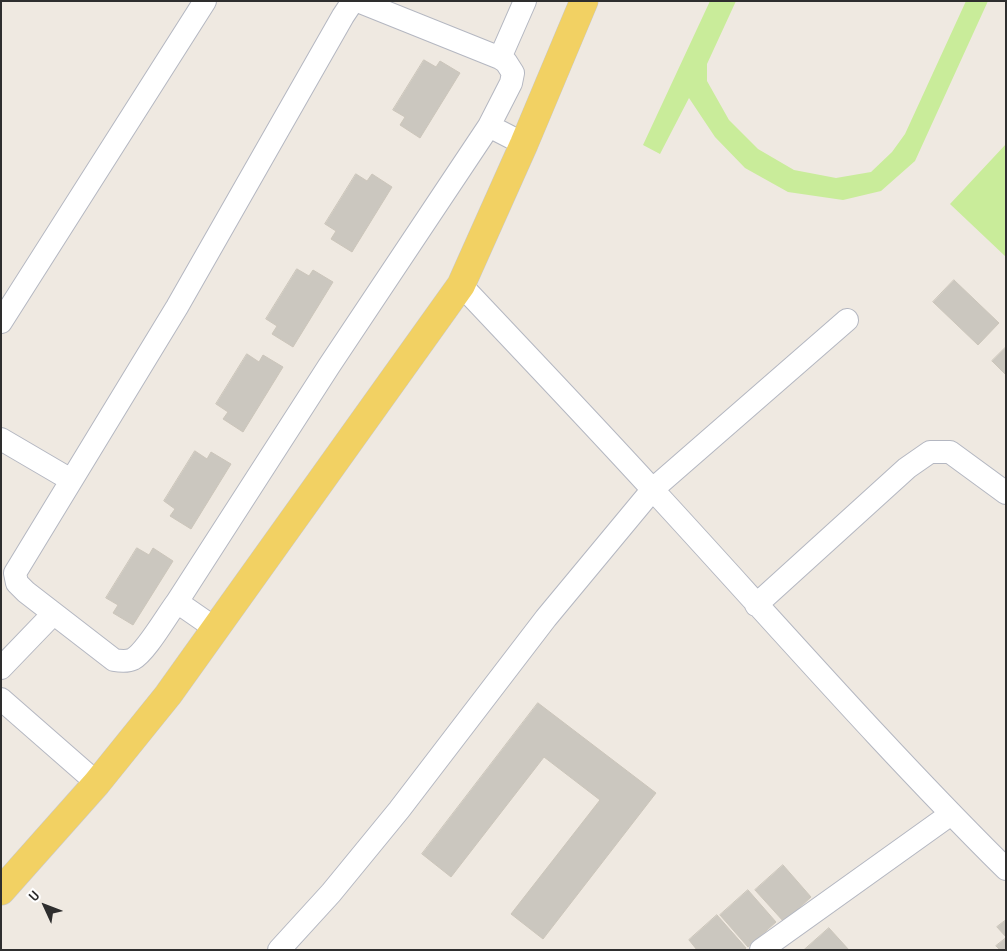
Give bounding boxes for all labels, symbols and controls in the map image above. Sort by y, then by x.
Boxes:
north arrow [20,881,70,931]
text: U [25,887,43,905]

